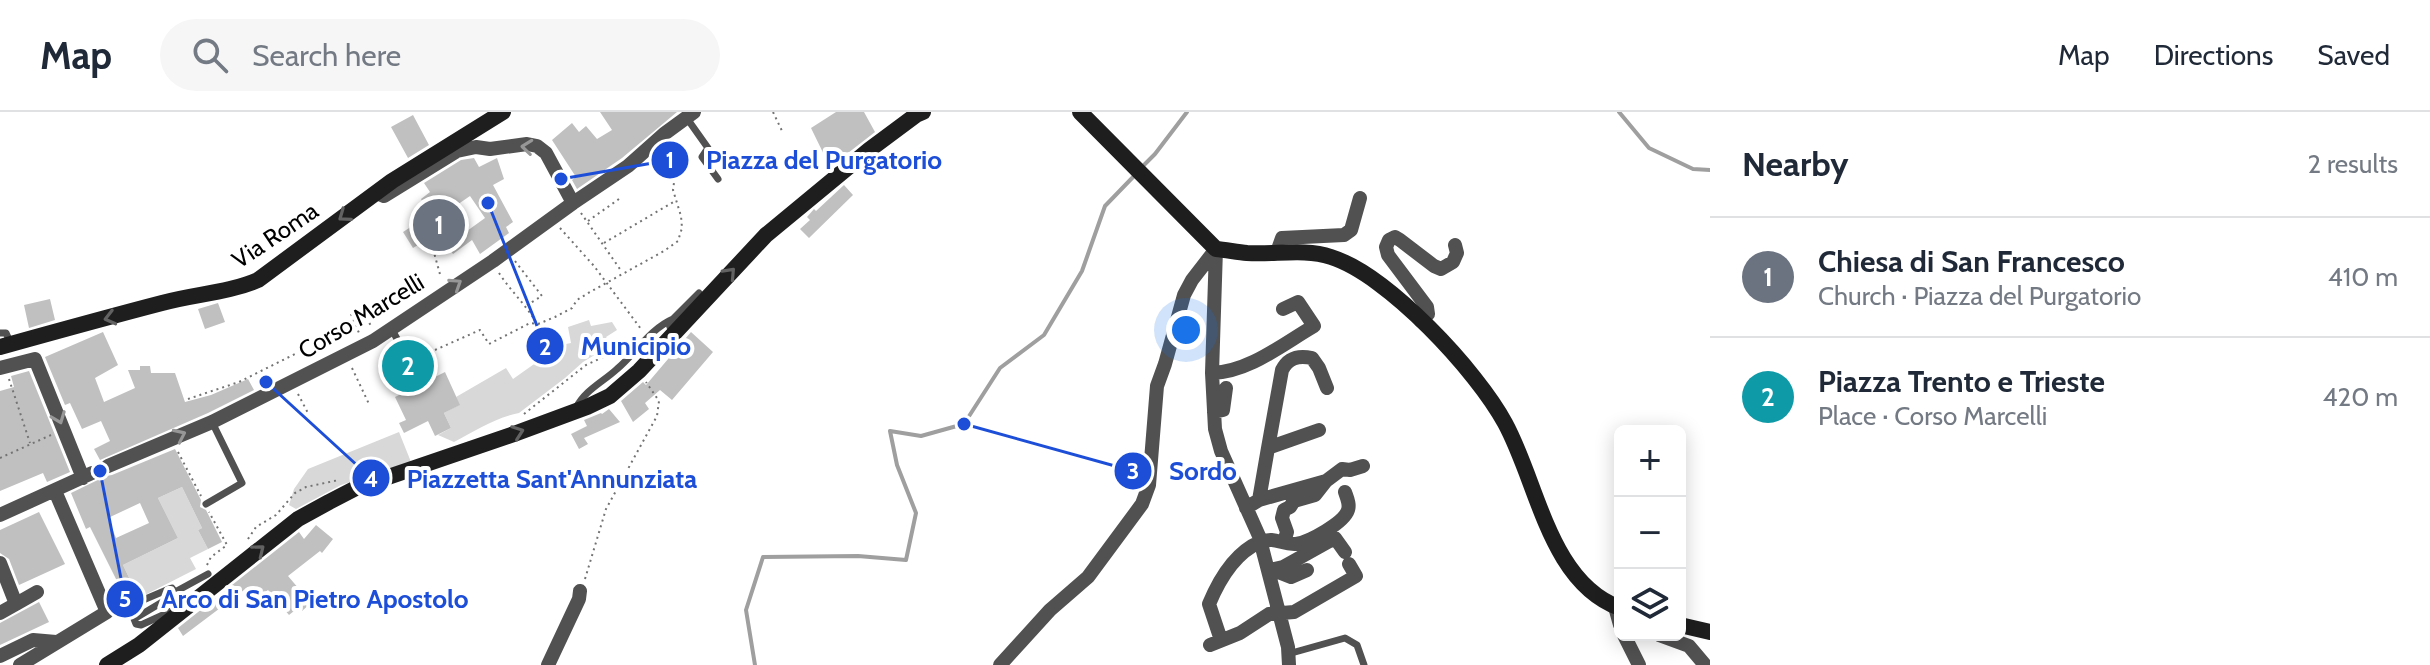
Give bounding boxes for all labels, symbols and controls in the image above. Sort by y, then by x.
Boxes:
search box [160,19,720,91]
text: Map [40,32,112,79]
icon: search [188,33,232,77]
text: Search here [252,37,401,74]
text: Map [2058,38,2110,72]
text: Directions [2154,38,2273,72]
text: Saved [2317,38,2390,72]
callout: Piazza del Purgatorio [650,135,958,185]
one-way arrow [520,139,533,156]
text: Nearby [1742,143,1849,185]
text: Piazza del Purgatorio [706,144,942,176]
text: 1 [666,145,674,174]
text: 2 results [2307,148,2398,180]
street label: Via Roma [226,195,324,274]
pin: 1 [413,195,465,255]
one-way arrow [338,207,353,221]
text: Chiesa di San Francesco [1818,243,2125,280]
text: 1 [1763,261,1773,293]
text: 410 m [2328,261,2398,293]
street label: Corso Marcelli [293,267,429,365]
one-way arrow [721,268,736,282]
one-way arrow [447,279,462,294]
text: Church · Piazza del Purgatorio [1818,280,2141,312]
one-way arrow [104,308,118,325]
your location [1166,310,1206,350]
callout: Municipio [525,321,707,371]
text: Municipio [581,330,691,362]
text: 2 [539,332,551,361]
pin: 2 [382,336,434,396]
text: Piazza Trento e Trieste [1818,363,2105,400]
text: 2 [1761,381,1775,413]
text: 420 m [2323,381,2398,413]
text: Place · Corso Marcelli [1818,400,2047,432]
one-way arrow [49,410,66,424]
map controls [1614,425,1686,641]
button: + [1614,425,1686,497]
one-way arrow [511,426,525,442]
one-way arrow [171,429,186,445]
callout: Sordo [1113,446,1253,496]
callout: Piazzetta Sant'Annunziata [351,453,713,503]
text: Sordo [1169,455,1237,487]
text: 3 [1127,456,1139,485]
text: Piazzetta Sant'Annunziata [407,463,697,495]
text: 4 [364,464,378,493]
button: − [1614,497,1686,569]
one-way arrow [249,546,264,560]
button: layers [1614,569,1686,641]
callout: Arco di San Pietro Apostolo [105,574,485,624]
text: Arco di San Pietro Apostolo [161,583,469,615]
text: 5 [119,584,131,613]

